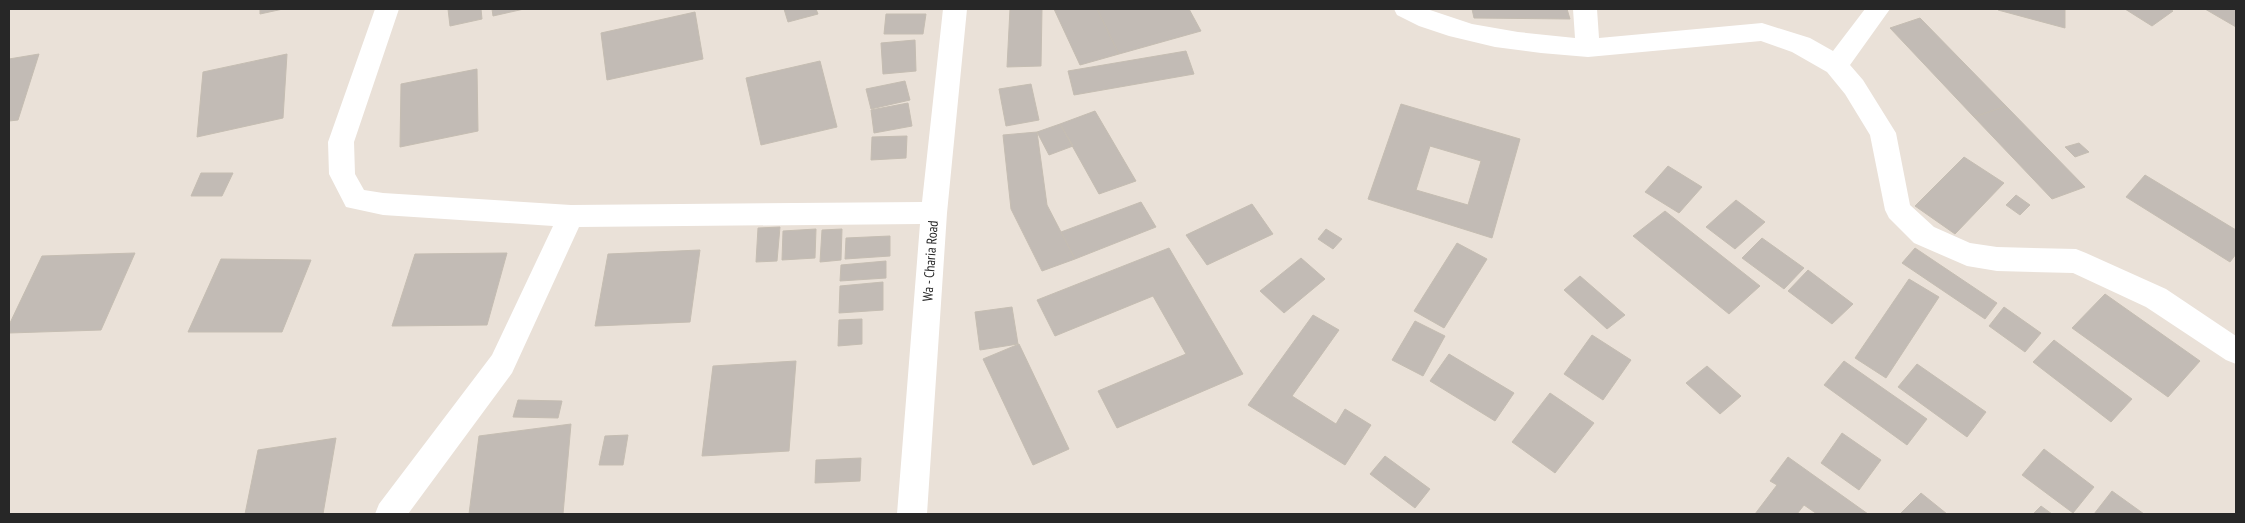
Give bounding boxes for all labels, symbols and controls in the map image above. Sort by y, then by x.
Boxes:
street label: Wa - Charia Road [918,220,942,302]

